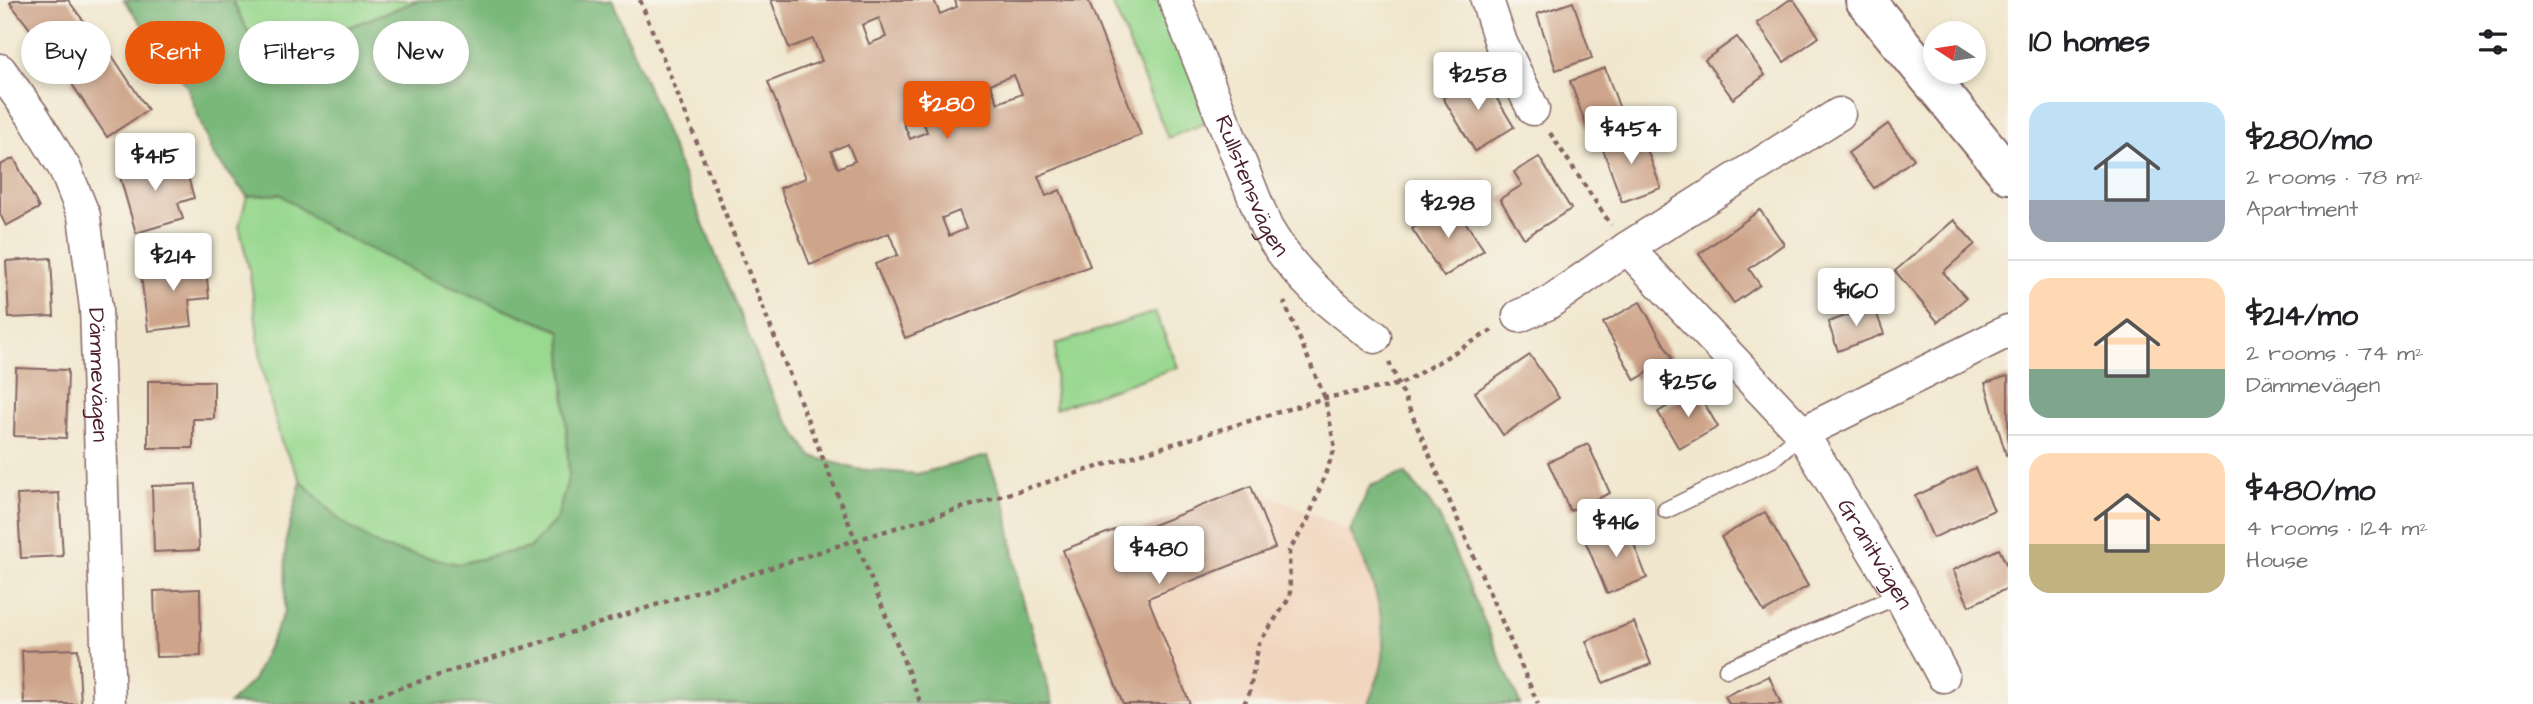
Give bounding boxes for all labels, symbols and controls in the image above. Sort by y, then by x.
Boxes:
chip: Buy [21,21,111,84]
chip: Rent [125,21,225,84]
chip: Filters [239,21,359,84]
chip: New [373,21,469,84]
north arrow [1923,21,1986,84]
map controls [1923,21,1986,84]
text: 10 homes [2029,21,2150,63]
icon: filters [2474,23,2512,61]
pin: $258 [1437,52,1519,112]
text: $258 [1449,59,1507,91]
pin: $280 [906,82,988,141]
text: $280 [919,88,975,120]
pin: $454 [1590,106,1672,166]
street label: Rullstensvägen [1207,110,1297,263]
text: $454 [1601,113,1661,145]
text: $280/mo [2246,119,2372,161]
icon: home [2085,130,2169,214]
pin: $415 [114,134,196,193]
text: $415 [131,140,179,172]
text: 2 rooms · 78 m² [2246,161,2423,193]
pin: $298 [1407,180,1489,240]
text: $298 [1421,187,1475,219]
text: Apartment [2246,193,2358,225]
pin: $214 [132,233,214,293]
text: $214 [151,240,195,272]
pin: $160 [1815,268,1897,328]
text: $160 [1834,275,1878,307]
text: $214/mo [2246,295,2358,337]
icon: home [2085,306,2169,390]
street label: Dämmevägen [80,307,116,443]
text: 2 rooms · 74 m² [2246,337,2424,369]
pin: $256 [1647,360,1729,419]
text: $256 [1660,366,1716,398]
text: Dämmevägen [2246,369,2380,401]
text: $480/mo [2246,470,2375,512]
icon: home [2085,481,2169,565]
street label: Granitvägen [1829,493,1921,615]
pin: $416 [1575,500,1657,559]
text: $416 [1593,506,1639,538]
text: 4 rooms · 124 m² [2246,512,2428,544]
pin: $480 [1118,526,1200,586]
text: $480 [1130,533,1188,565]
text: House [2246,544,2309,576]

